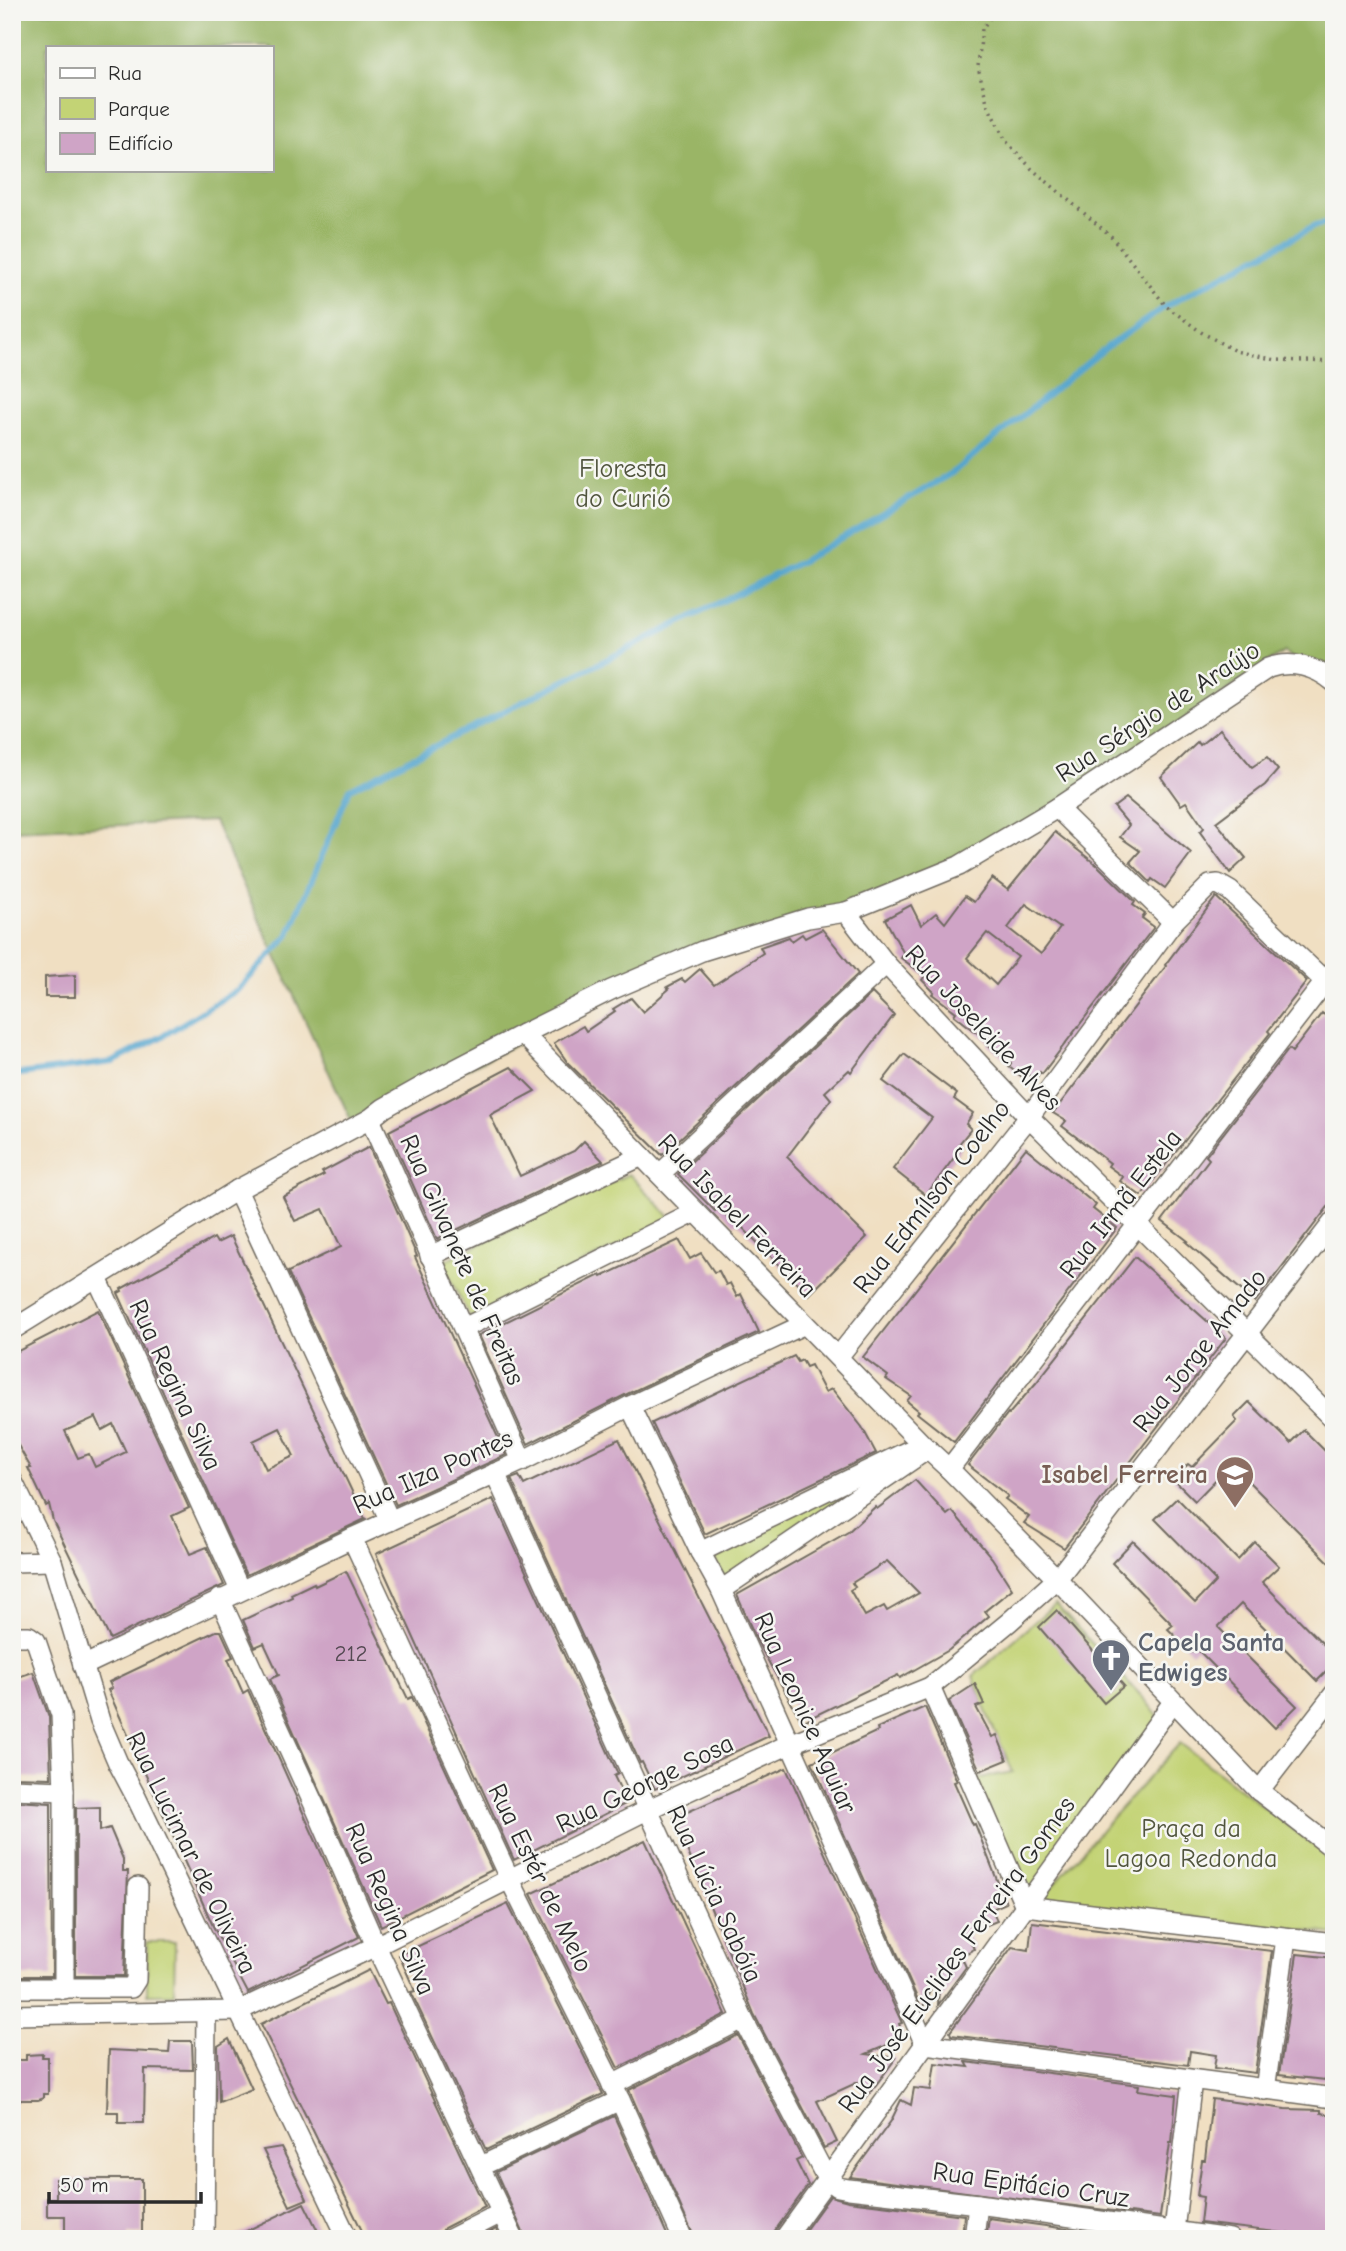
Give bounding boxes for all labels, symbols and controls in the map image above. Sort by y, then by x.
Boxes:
legend [46,46,273,172]
text: Rua [108,61,142,85]
text: Parque [108,97,170,121]
text: Edifício [108,131,173,155]
park label: Floresta do Curió [575,454,671,514]
street label: Rua Sérgio de Araújo [1050,635,1266,789]
street label: Rua Joseleide Alves [899,939,1067,1117]
street label: Rua Edmílson Coelho [847,1094,1017,1300]
street label: Rua Irmã Estela [1054,1124,1188,1284]
street label: Rua Isabel Ferreira [651,1128,823,1304]
street label: Rua Gilvanete de Freitas [393,1130,531,1390]
street label: Rua Jorge Amado [1127,1263,1273,1439]
street label: Rua Regina Silva [122,1295,228,1475]
street label: Rua Ilza Pontes [348,1423,518,1521]
school or university icon: Isabel Ferreira [1214,1454,1256,1509]
place label: Isabel Ferreira [1041,1460,1208,1490]
street label: Rua Leonice Aguiar [747,1608,863,1819]
place label: Capela Santa Edwiges [1138,1628,1284,1688]
church icon: Capela Santa Edwiges [1090,1637,1132,1692]
house number: 212 [334,1640,368,1667]
street label: Rua Lucimar de Oliveira [119,1727,263,1979]
street label: Rua George Sosa [552,1728,738,1840]
street label: Rua Estér de Melo [481,1779,599,1977]
street label: Rua José Euclides Ferreira Gomes [832,1791,1082,2119]
street label: Rua Lúcia Sabóia [660,1801,768,1987]
park label: Praça da Lagoa Redonda [1105,1814,1277,1874]
street label: Rua Regina Silva [339,1818,441,2000]
street label: Rua Epitácio Cruz [931,2156,1131,2214]
scale bar [49,2160,201,2204]
text: 50 m [60,2173,109,2197]

